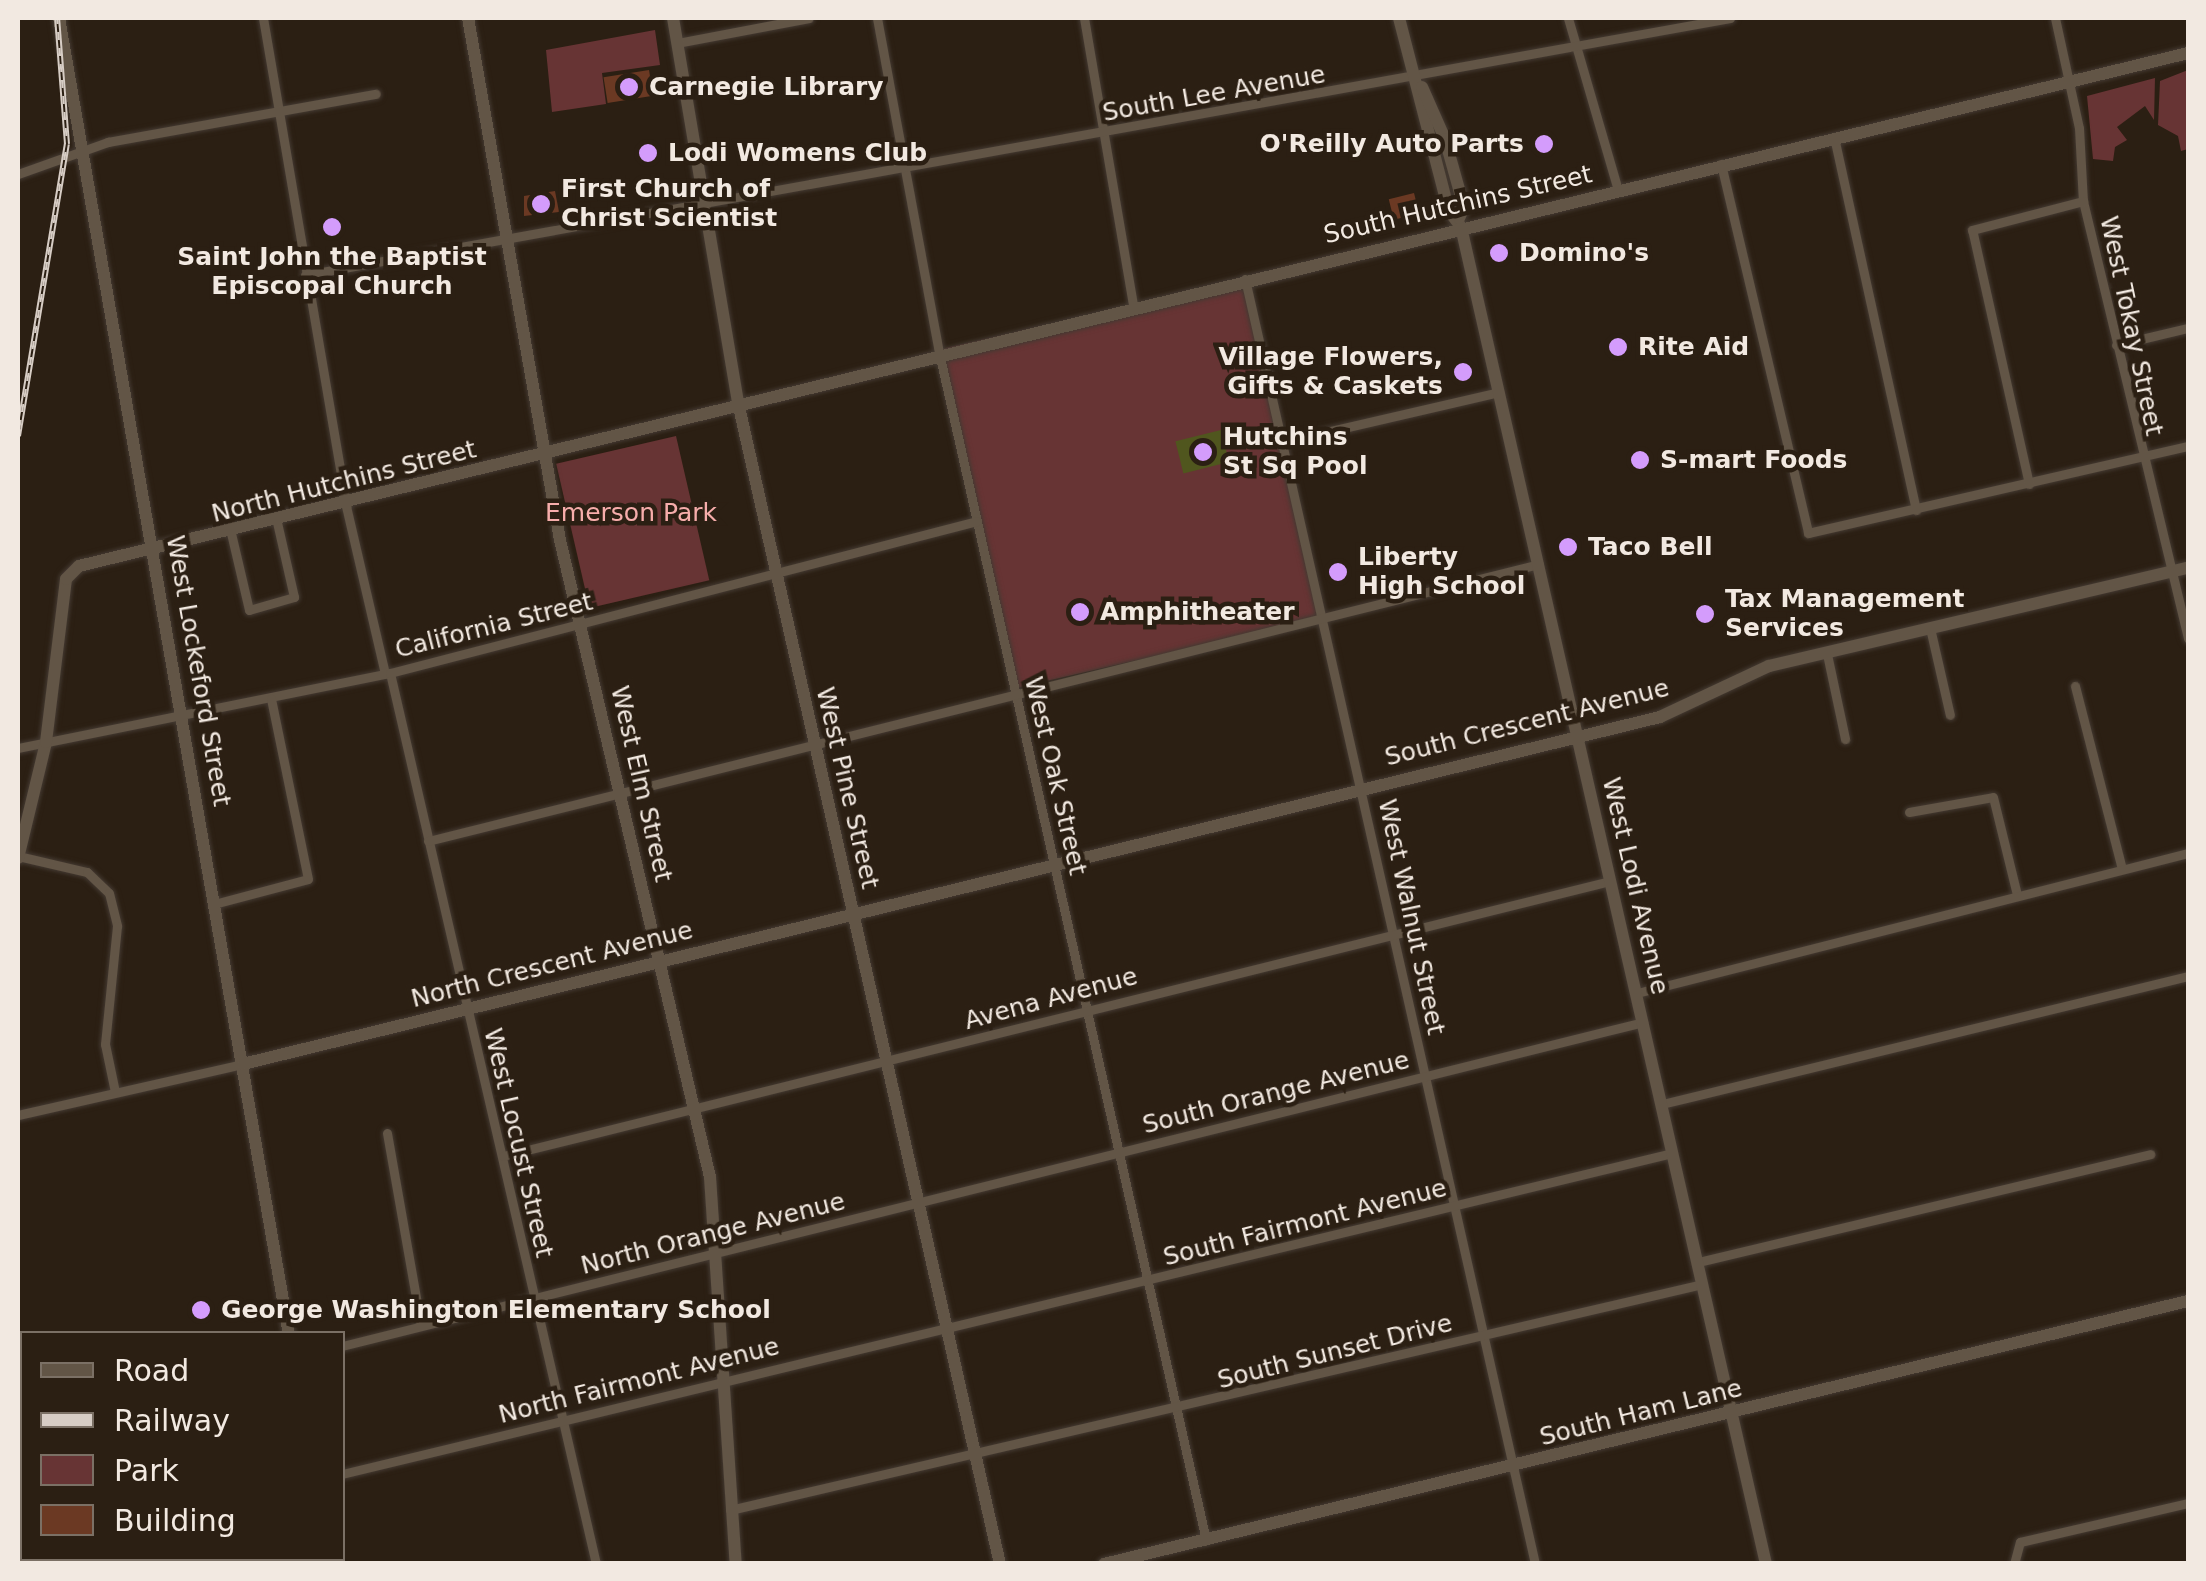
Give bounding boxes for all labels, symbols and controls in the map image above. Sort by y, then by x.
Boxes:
street label: South Lee Avenue [1100,60,1328,128]
place label: Carnegie Library [649,72,884,102]
marker: Carnegie Library [618,76,640,98]
place label: O'Reilly Auto Parts [1260,129,1524,159]
marker: O'Reilly Auto Parts [1533,133,1555,155]
place label: Lodi Womens Club [668,138,927,168]
marker: Lodi Womens Club [637,142,659,164]
street label: South Hutchins Street [1321,160,1595,250]
place label: First Church of Christ Scientist [561,175,777,234]
marker: First Church of Christ Scientist [530,193,552,215]
street label: West Tokay Street [2093,213,2169,439]
marker: Saint John the Baptist Episcopal Church [321,216,343,238]
place label: Domino's [1519,238,1649,268]
marker: Domino's [1488,242,1510,264]
place label: Saint John the Baptist Episcopal Church [177,243,487,302]
place label: Rite Aid [1638,332,1749,362]
marker: Rite Aid [1607,336,1629,358]
place label: Village Flowers, Gifts & Caskets [1218,343,1443,402]
marker: Village Flowers, Gifts & Caskets [1452,361,1474,383]
place label: Hutchins St Sq Pool [1223,423,1368,482]
street label: North Hutchins Street [209,435,479,529]
marker: Hutchins St Sq Pool [1192,441,1214,463]
place label: S-mart Foods [1660,445,1847,475]
marker: S-mart Foods [1629,449,1651,471]
park label: Emerson Park [545,498,717,528]
place label: Taco Bell [1588,532,1713,562]
street label: West Lockeford Street [159,533,237,809]
marker: Taco Bell [1557,536,1579,558]
place label: Liberty High School [1358,543,1525,602]
marker: Liberty High School [1327,561,1349,583]
place label: Tax Management Services [1725,585,1965,644]
street label: California Street [392,587,596,665]
place label: Amphitheater [1100,597,1294,627]
marker: Amphitheater [1069,601,1091,623]
marker: Tax Management Services [1694,603,1716,625]
street label: South Crescent Avenue [1382,673,1672,773]
street label: West Oak Street [1018,674,1092,878]
street label: West Elm Street [604,683,678,885]
street label: West Pine Street [809,684,885,892]
street label: West Lodi Avenue [1595,775,1675,997]
street label: West Walnut Street [1371,796,1451,1038]
street label: North Crescent Avenue [408,915,696,1015]
street label: Avena Avenue [961,962,1141,1036]
street label: West Locust Street [477,1025,559,1261]
street label: South Orange Avenue [1140,1045,1412,1141]
street label: South Fairmont Avenue [1160,1173,1450,1273]
street label: North Orange Avenue [578,1187,848,1281]
place label: George Washington Elementary School [221,1295,771,1325]
marker: George Washington Elementary School [190,1299,212,1321]
street label: South Sunset Drive [1214,1308,1456,1396]
legend [20,1331,345,1561]
street label: North Fairmont Avenue [496,1332,782,1430]
text: Road [114,1353,189,1388]
street label: South Ham Lane [1537,1373,1745,1453]
text: Railway [114,1403,230,1438]
text: Park [114,1453,179,1488]
text: Building [114,1503,236,1538]

